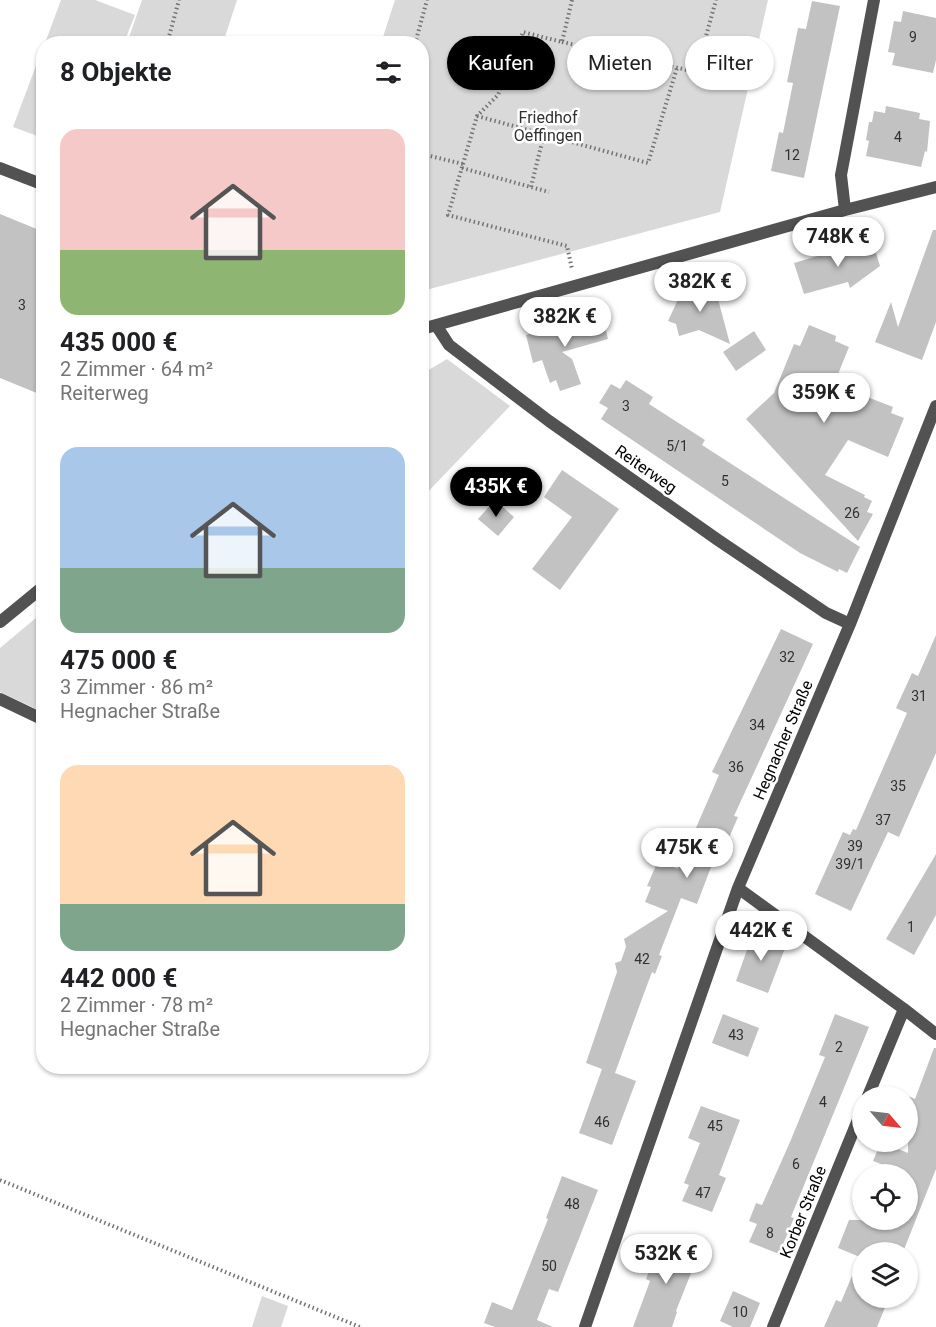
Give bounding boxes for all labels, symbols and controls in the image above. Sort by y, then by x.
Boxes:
house number: 9 [909,29,917,45]
chip: Kaufen [447,36,555,90]
chip: Mieten [567,36,673,90]
chip: Filter [685,36,774,90]
icon: filters [372,56,405,89]
text: 8 Objekte [60,57,171,87]
park label: Friedhof Oeffingen [514,108,582,145]
house number: 4 [894,129,902,145]
house number: 12 [784,147,800,163]
icon: home [179,168,287,276]
pin: 748K € [789,217,887,268]
text: 748K € [806,224,870,248]
pin: 382K € [651,262,749,313]
text: 382K € [668,269,732,293]
house number: 3 [18,297,26,313]
pin: 382K € [516,297,614,348]
text: 382K € [533,304,597,328]
text: 435 000 € [60,327,177,357]
text: 2 Zimmer · 64 m² [60,357,213,381]
pin: 359K € [775,373,873,424]
text: 359K € [792,380,856,404]
text: Reiterweg [60,381,149,405]
house number: 3 [622,398,630,414]
house number: 5/1 [666,438,688,454]
street label: Reiterweg [611,441,681,497]
pin: 435K € [447,467,545,518]
house number: 5 [721,473,729,489]
text: 435K € [464,474,528,498]
icon: home [179,486,287,594]
house number: 26 [844,505,860,521]
text: 475 000 € [60,645,177,675]
house number: 32 [779,649,795,665]
text: 3 Zimmer · 86 m² [60,675,213,699]
street label: Hegnacher Straße [749,677,817,803]
house number: 31 [911,688,927,704]
text: Hegnacher Straße [60,699,220,723]
house number: 34 [749,717,765,733]
house number: 36 [728,759,744,775]
house number: 35 [890,778,906,794]
icon: home [179,804,287,912]
house number: 37 [875,812,891,828]
pin: 475K € [638,828,736,879]
text: 475K € [655,835,719,859]
house number: 39 [847,838,863,854]
house number: 39/1 [835,856,865,872]
pin: 442K € [712,911,810,962]
text: 442K € [729,918,793,942]
house number: 1 [907,919,915,935]
house number: 42 [634,951,650,967]
text: 442 000 € [60,963,177,993]
text: 2 Zimmer · 78 m² [60,993,213,1017]
text: Hegnacher Straße [60,1017,220,1041]
house number: 43 [728,1027,744,1043]
house number: 2 [835,1039,843,1055]
north arrow [852,1086,918,1152]
map controls [852,1086,918,1308]
house number: 4 [819,1094,827,1110]
house number: 46 [594,1114,610,1130]
house number: 45 [707,1118,723,1134]
house number: 6 [792,1156,800,1172]
street label: Korber Straße [776,1163,830,1261]
button: locate [852,1164,918,1230]
house number: 47 [695,1185,711,1201]
house number: 48 [564,1196,580,1212]
house number: 8 [766,1225,774,1241]
pin: 532K € [617,1234,715,1285]
text: 532K € [634,1241,698,1265]
button: layers [852,1242,918,1308]
house number: 50 [541,1258,557,1274]
house number: 10 [732,1304,748,1320]

